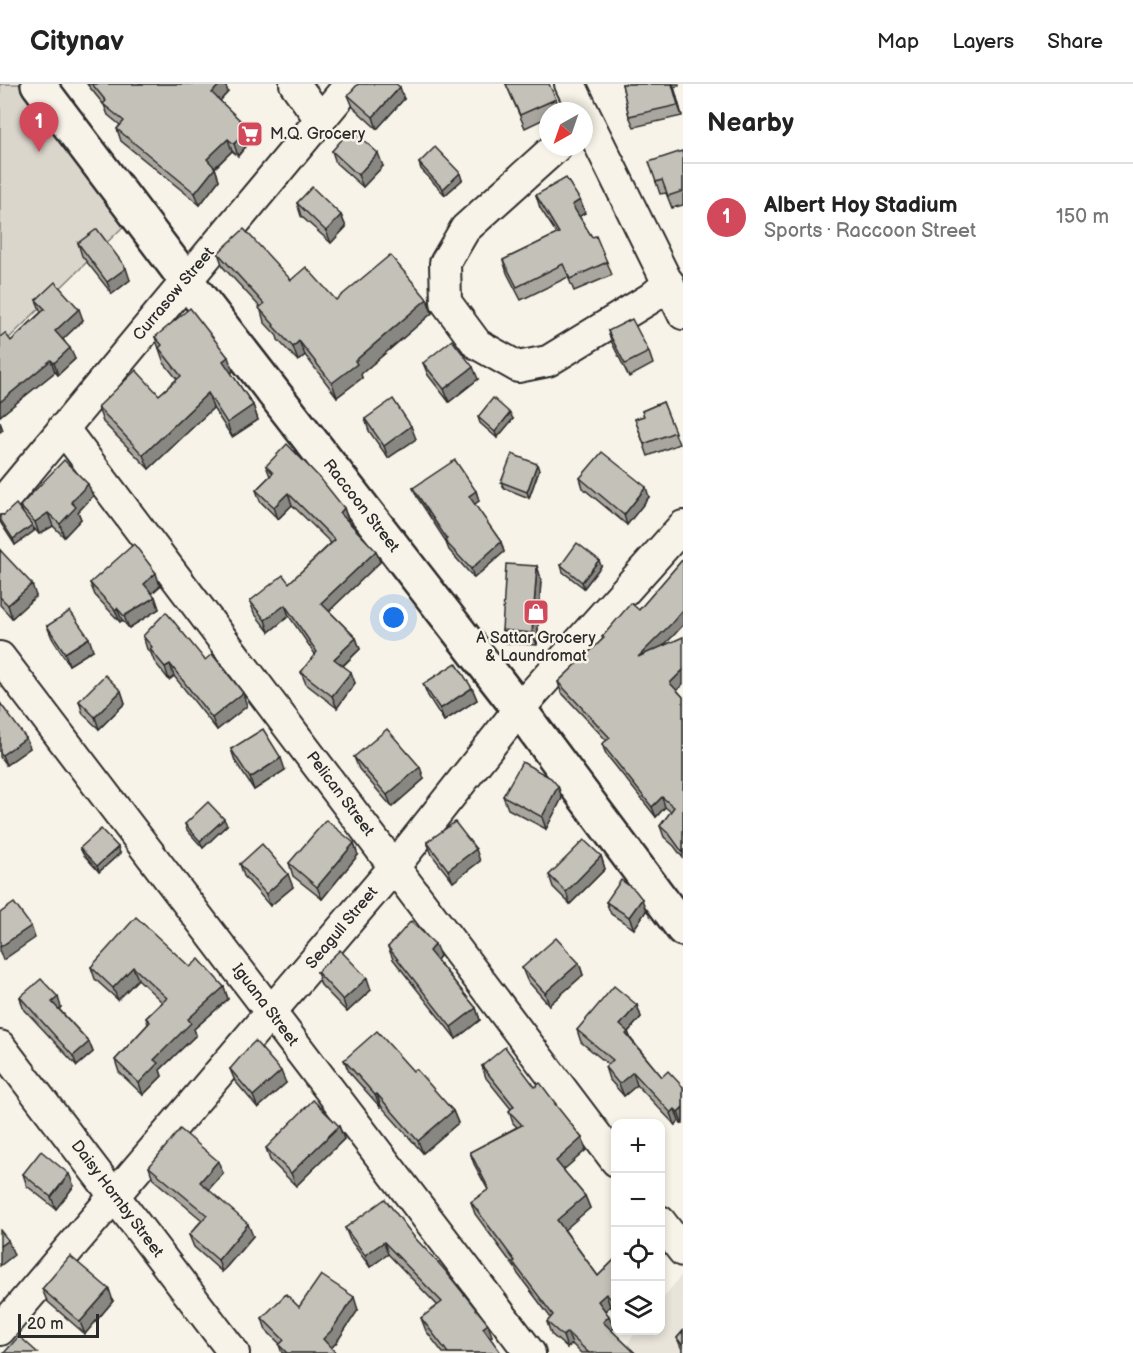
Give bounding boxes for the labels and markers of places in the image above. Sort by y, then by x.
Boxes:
pin: 1 [20,103,58,152]
supermarket icon: M.Q. Grocery [235,119,265,149]
place label: M.Q. Grocery [270,125,366,144]
shop icon: A Sattar Grocery & Laundromat [521,597,551,627]
place label: A Sattar Grocery & Laundromat [476,629,596,666]

